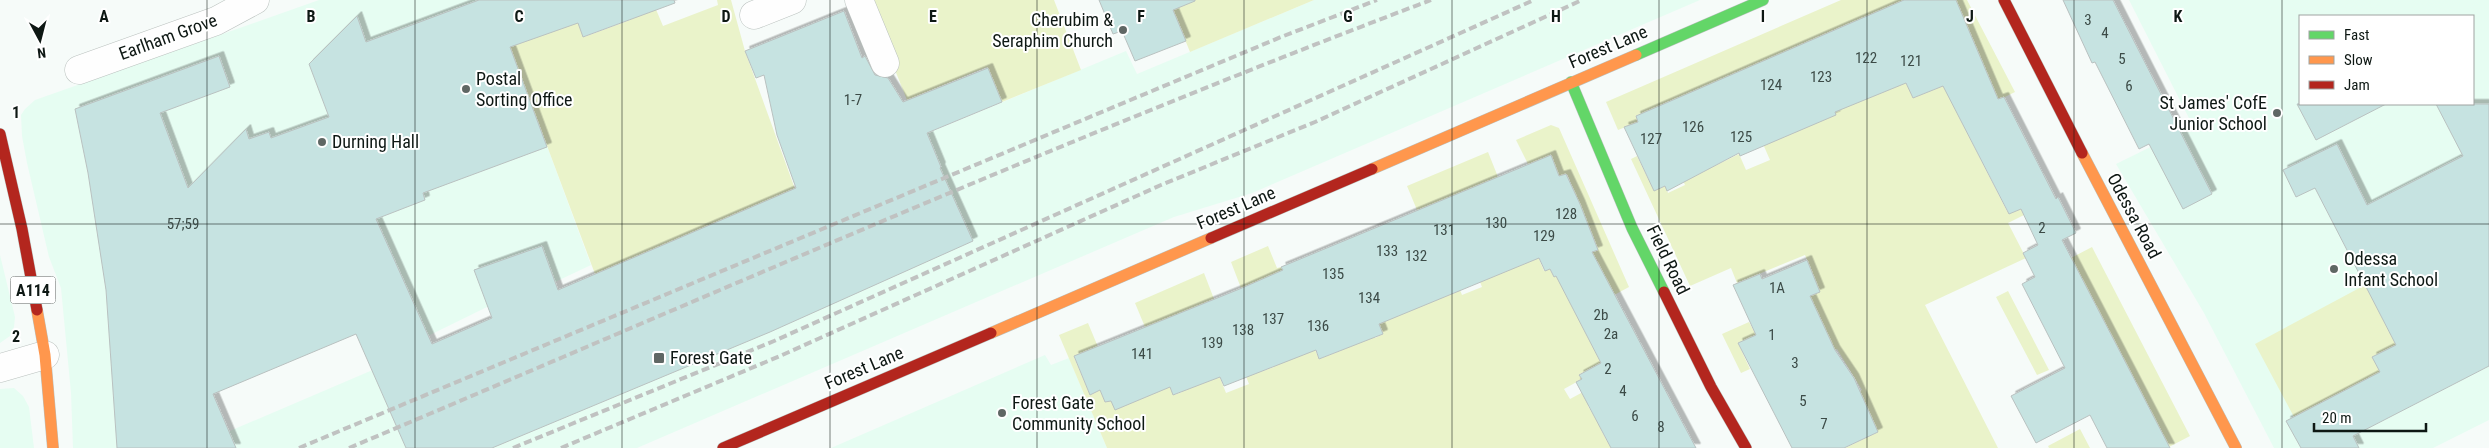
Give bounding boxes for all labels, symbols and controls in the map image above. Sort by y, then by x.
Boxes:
text: A [99,7,109,26]
text: B [307,7,316,26]
text: C [514,7,524,26]
text: D [721,7,731,26]
text: E [929,7,937,26]
text: F [1137,7,1145,26]
text: G [1343,7,1353,26]
text: H [1551,7,1561,26]
text: I [1761,7,1765,26]
text: J [1966,7,1974,26]
text: K [2174,7,2183,26]
street label: Earlham Grove [116,9,220,64]
place label: Cherubim & Seraphim Church [992,9,1113,51]
house number: 3 [2084,11,2092,29]
north arrow [15,15,65,65]
legend [2299,15,2474,105]
street label: Forest Lane [1565,21,1650,72]
marker: Cherubim & Seraphim Church [1117,24,1129,36]
house number: 4 [2101,24,2109,42]
text: Fast [2344,26,2369,44]
text: N [36,44,47,61]
house number: 122 [1855,49,1877,67]
house number: 5 [2118,50,2126,68]
text: Slow [2344,51,2373,69]
house number: 121 [1900,52,1922,70]
place label: Postal Sorting Office [476,68,572,110]
house number: 123 [1810,68,1832,86]
house number: 124 [1760,76,1782,94]
text: Jam [2344,76,2370,94]
house number: 6 [2125,77,2133,95]
marker: Postal Sorting Office [460,83,472,95]
house number: 1-7 [844,91,862,109]
place label: St James' CofE Junior School [2160,92,2267,134]
text: 1 [12,103,20,122]
marker: St James' CofE Junior School [2271,107,2283,119]
house number: 126 [1682,118,1704,136]
house number: 125 [1730,128,1752,146]
house number: 127 [1640,130,1662,148]
place label: Durning Hall [332,131,419,152]
marker: Durning Hall [316,136,328,148]
street label: Odessa Road [2103,170,2166,262]
street label: Forest Lane [1193,182,1278,233]
house number: 128 [1555,205,1577,223]
house number: 130 [1485,214,1507,232]
house number: 57;59 [167,215,199,233]
house number: 2 [2038,219,2046,237]
house number: 131 [1433,221,1455,239]
street label: Field Road [1643,222,1694,298]
house number: 129 [1533,227,1555,245]
house number: 133 [1376,242,1398,260]
house number: 132 [1405,247,1427,265]
place label: Odessa Infant School [2344,248,2438,290]
marker: Odessa Infant School [2328,263,2340,275]
house number: 135 [1322,265,1344,283]
road number: A114 [10,276,56,304]
house number: 1A [1769,279,1785,297]
house number: 134 [1358,289,1380,307]
house number: 2b [1594,306,1608,324]
house number: 137 [1262,310,1284,328]
house number: 136 [1307,317,1329,335]
house number: 138 [1232,321,1254,339]
house number: 2a [1604,325,1618,343]
house number: 1 [1768,326,1776,344]
text: 2 [12,327,20,346]
house number: 139 [1201,334,1223,352]
street label: Forest Lane [821,342,906,393]
house number: 141 [1131,345,1153,363]
place label: Forest Gate [670,347,752,368]
marker: Forest Gate [652,351,666,365]
house number: 3 [1791,354,1799,372]
house number: 2 [1604,360,1612,378]
house number: 4 [1619,382,1627,400]
place label: Forest Gate Community School [1012,392,1145,434]
house number: 5 [1799,392,1807,410]
scale bar [2314,400,2426,432]
marker: Forest Gate Community School [996,407,1008,419]
house number: 6 [1631,407,1639,425]
text: 20 m [2322,409,2352,427]
house number: 7 [1820,415,1828,433]
house number: 8 [1657,418,1665,436]

